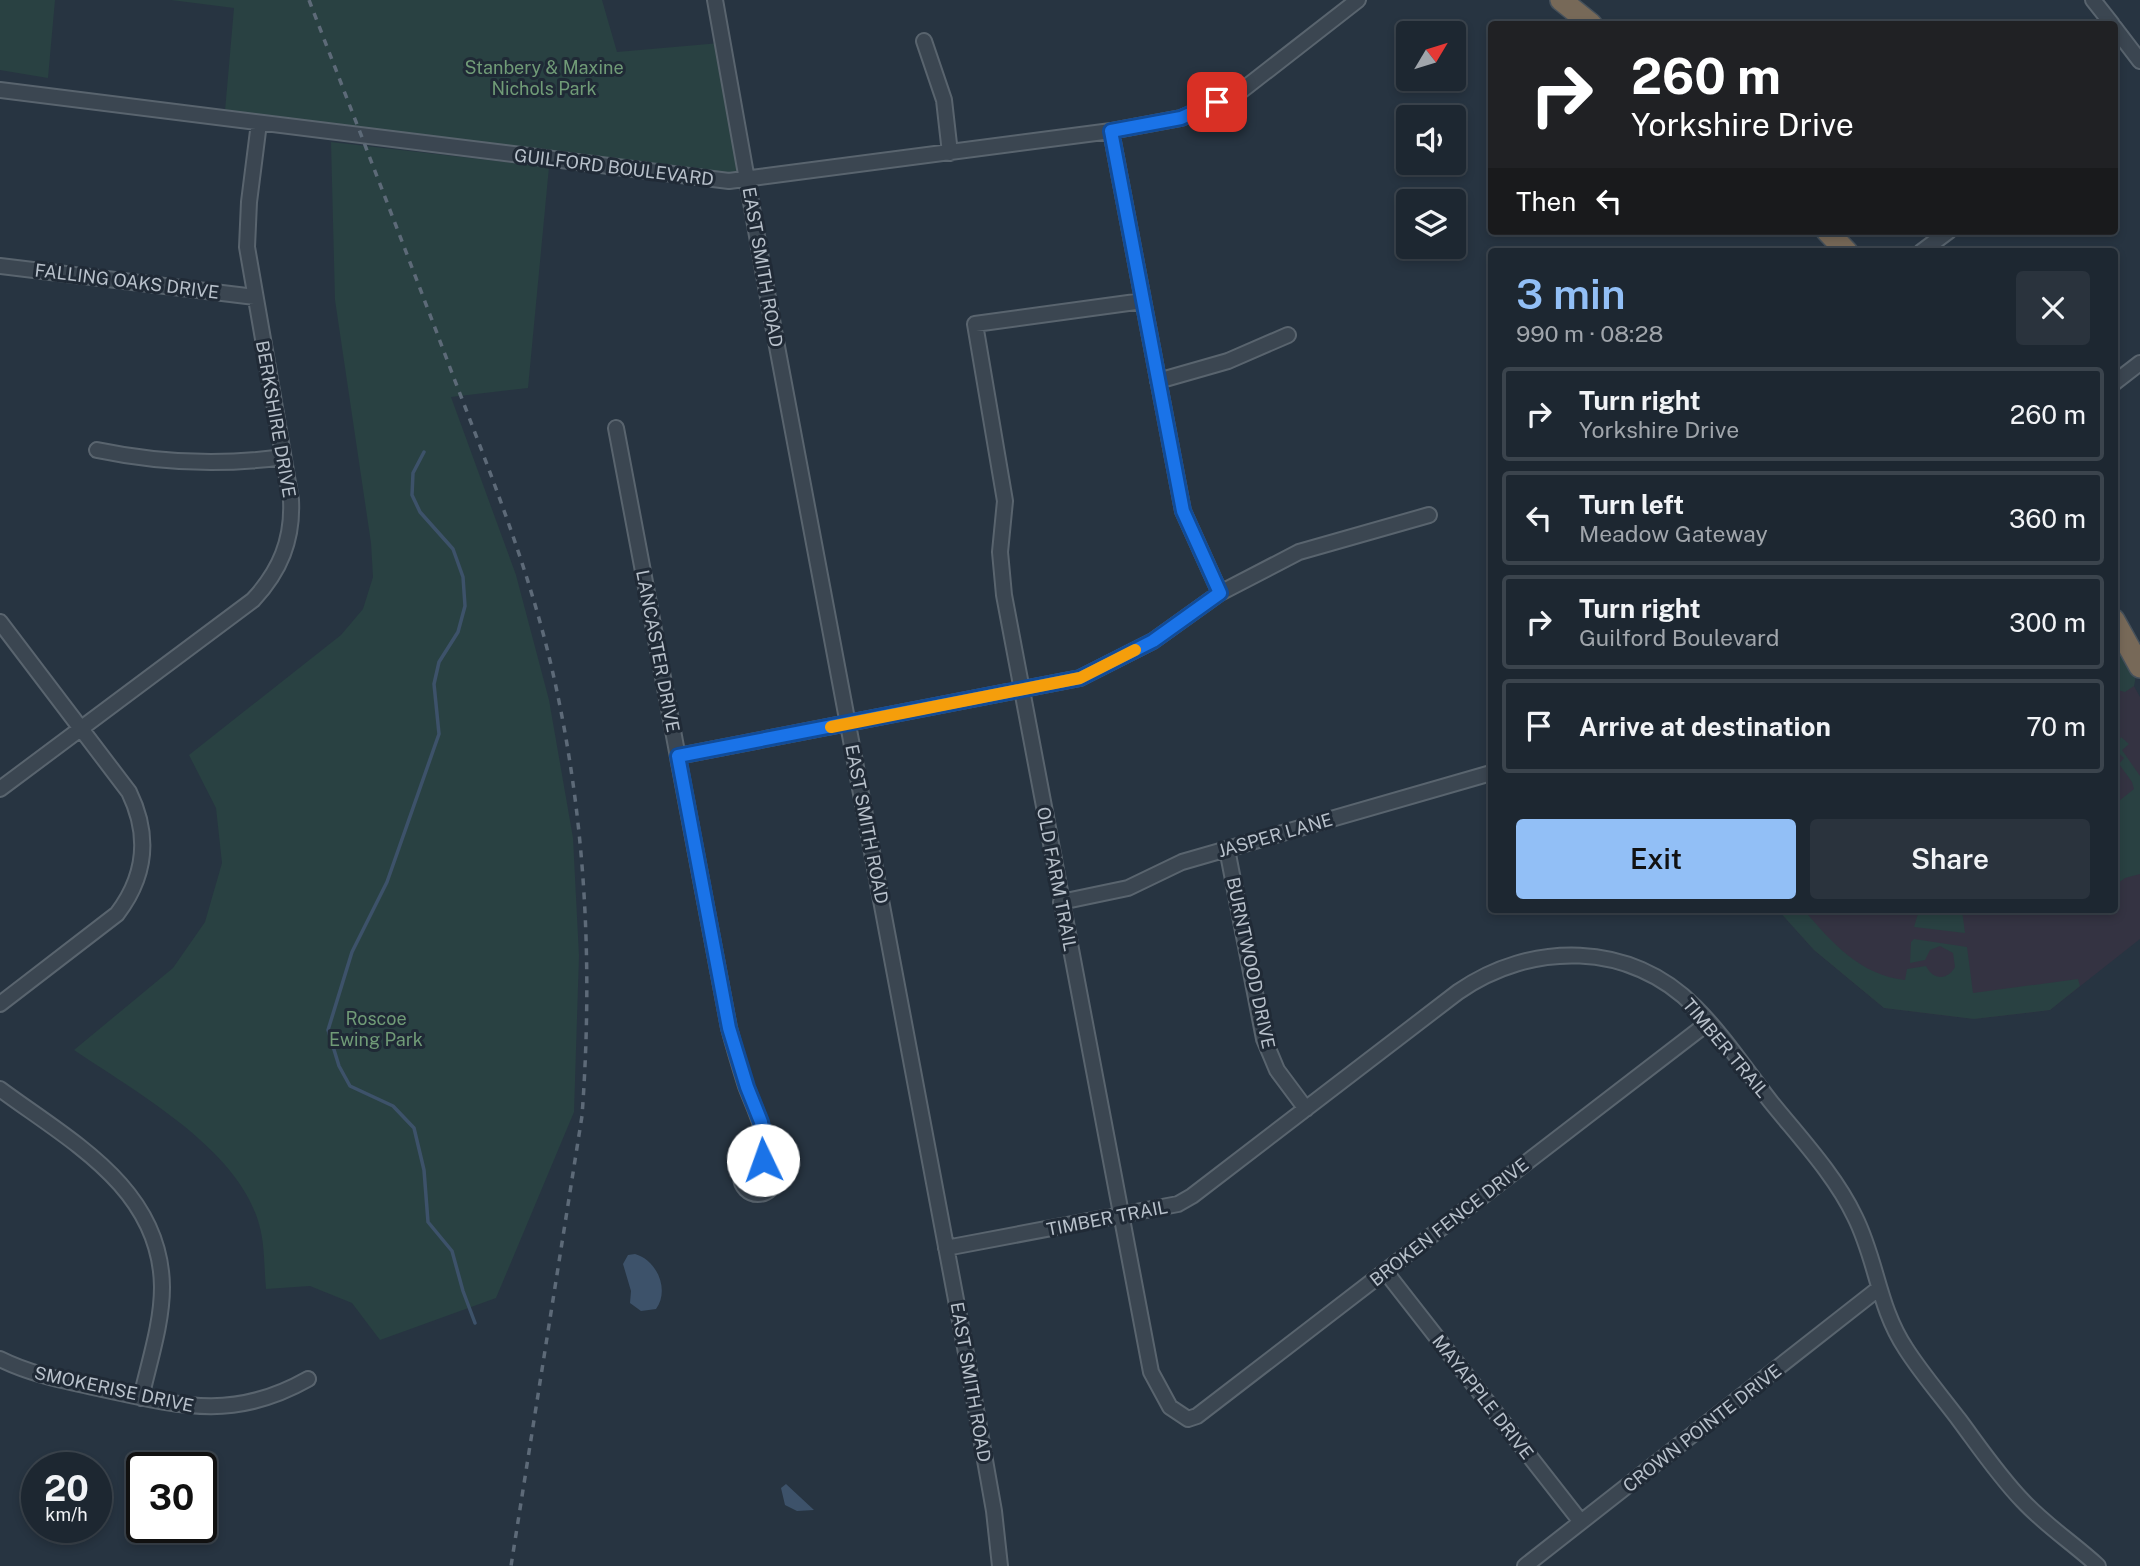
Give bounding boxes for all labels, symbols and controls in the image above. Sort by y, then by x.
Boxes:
north arrow [1396,21,1466,91]
map controls [1396,21,1466,259]
text: 260 m [1631,47,1781,105]
icon: right [1516,49,1607,140]
park label: Stanbery & Maxine Nichols Park [464,57,624,99]
pin [1187,72,1247,132]
icon: arrive [1198,83,1236,121]
button: sound [1396,105,1466,175]
text: Yorkshire Drive [1631,106,1854,143]
street label: GUILFORD BOULEVARD [513,144,715,190]
icon: left [1590,182,1628,220]
street label: EAST SMITH ROAD [739,185,787,349]
text: Then [1516,186,1576,217]
button: layers [1396,189,1466,259]
street label: FALLING OAKS DRIVE [33,259,221,303]
text: 3 min [1516,269,1626,318]
button: close [2016,271,2090,345]
text: 990 m · 08:28 [1516,320,1663,347]
street label: BERKSHIRE DRIVE [252,339,300,499]
text: Turn right [1579,385,1701,416]
icon: right [1520,395,1558,433]
text: 260 m [2010,399,2086,430]
text: Yorkshire Drive [1579,416,1739,443]
text: Turn left [1579,489,1684,520]
icon: left [1520,499,1558,537]
text: 360 m [2009,503,2086,534]
text: Meadow Gateway [1579,520,1768,547]
street label: LANCASTER DRIVE [632,568,684,734]
text: Turn right [1579,593,1701,624]
icon: right [1520,603,1558,641]
text: 300 m [2009,607,2086,638]
text: Guilford Boulevard [1579,624,1779,651]
icon: arrive [1520,707,1558,745]
text: Arrive at destination [1579,711,1831,742]
text: 70 m [2026,711,2086,742]
street label: EAST SMITH ROAD [841,742,893,906]
street label: OLD FARM TRAIL [1033,805,1081,953]
street label: JASPER LANE [1215,809,1335,861]
button: Exit [1516,819,1796,899]
button: Share [1810,819,2090,899]
street label: BURNTWOOD DRIVE [1223,875,1279,1051]
street label: TIMBER TRAIL [1678,994,1774,1102]
park label: Roscoe Ewing Park [329,1008,423,1050]
position arrow [726,1123,800,1197]
street label: BROKEN FENCE DRIVE [1366,1154,1532,1290]
street label: TIMBER TRAIL [1045,1196,1169,1240]
street label: EAST SMITH ROAD [947,1300,995,1464]
street label: MAYAPPLE DRIVE [1428,1331,1538,1463]
street label: CROWN POINTE DRIVE [1619,1360,1785,1496]
street label: SMOKERISE DRIVE [32,1362,196,1416]
speed limit sign: 30 [126,1452,217,1543]
text: 20 [44,1468,89,1509]
text: km/h [45,1504,88,1525]

